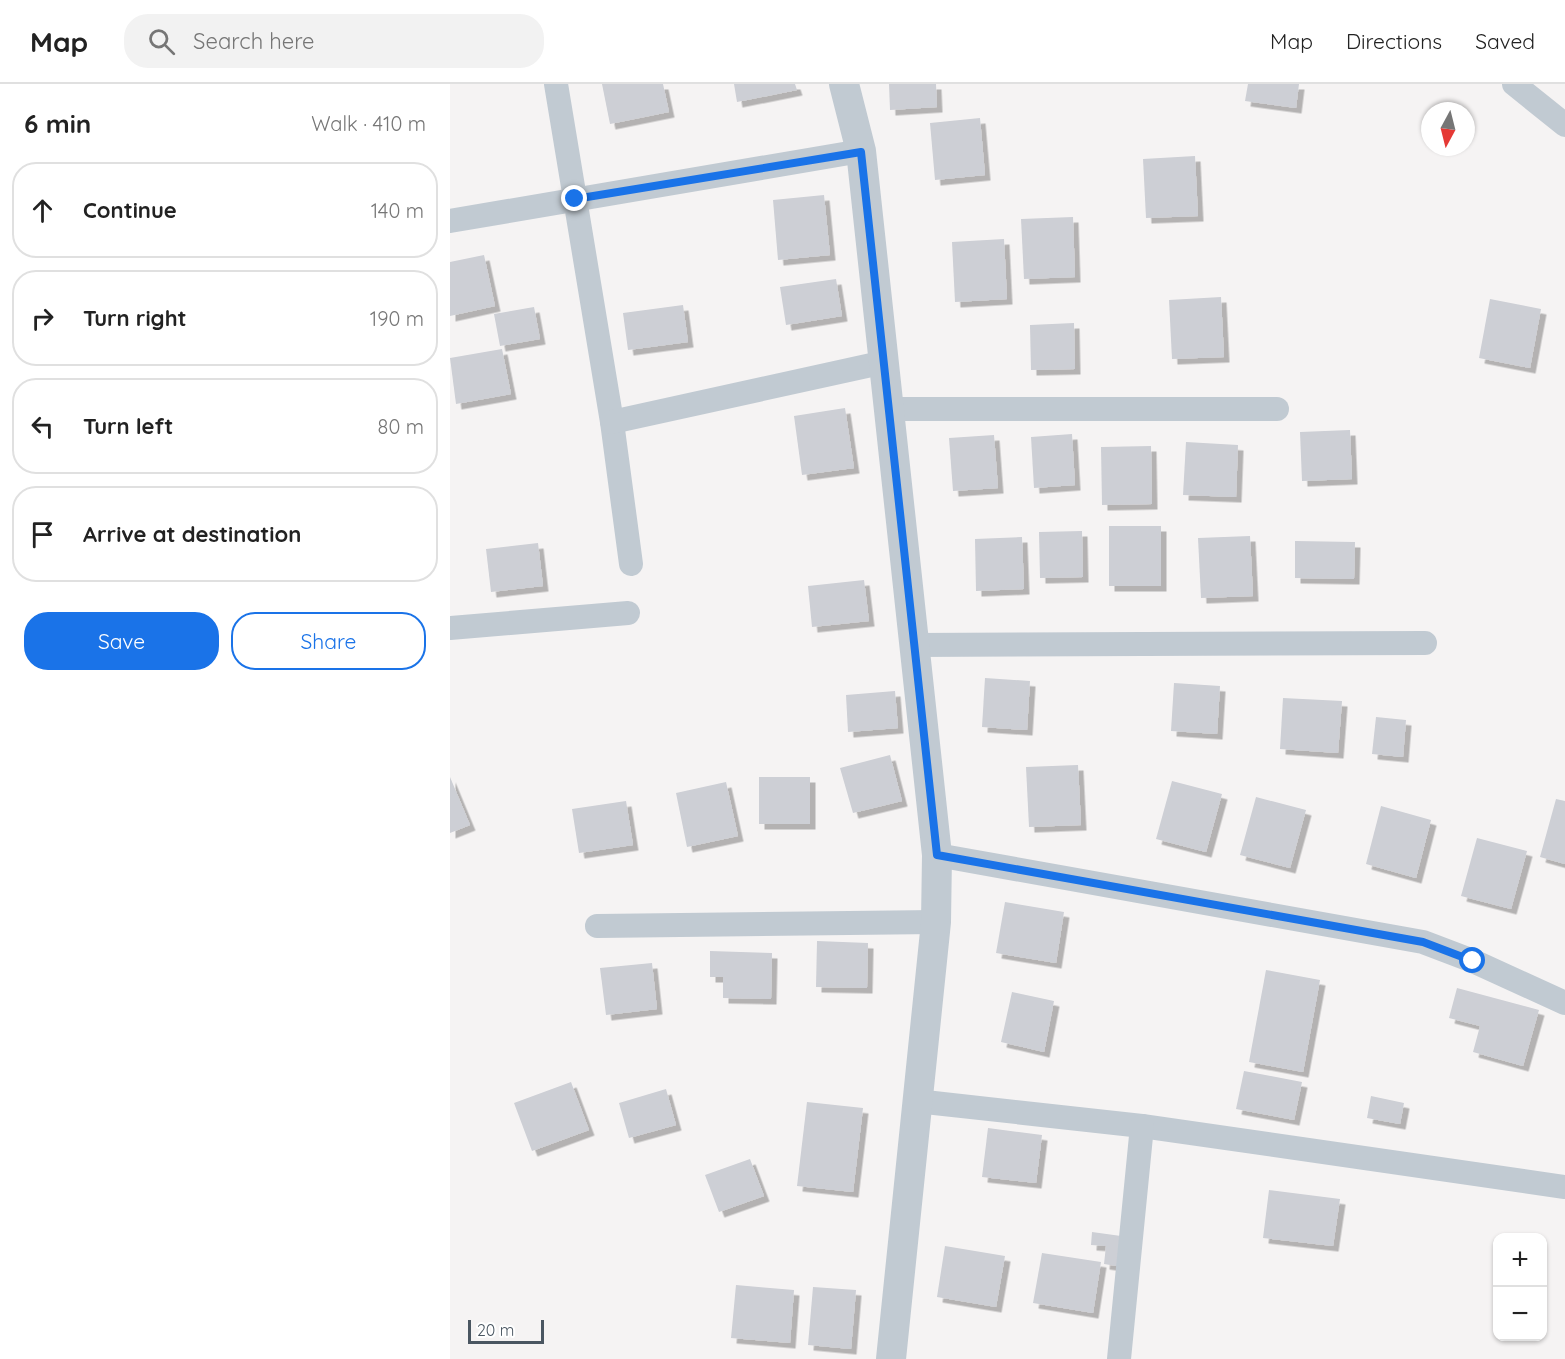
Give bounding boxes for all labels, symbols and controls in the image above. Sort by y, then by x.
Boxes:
search box [124,14,544,68]
text: Map [30,24,88,59]
icon: search [145,25,178,58]
text: Search here [193,27,315,55]
text: Map [1270,28,1313,54]
text: Directions [1346,28,1442,54]
text: Saved [1475,28,1535,54]
north arrow [1421,102,1475,156]
text: 6 min [24,107,91,140]
text: Walk · 410 m [311,111,426,136]
route end [561,185,587,211]
icon: ahead [26,194,59,227]
text: Continue [83,196,177,224]
text: 140 m [371,198,424,223]
icon: right [26,302,59,335]
text: Turn right [83,304,187,332]
text: 190 m [370,306,424,331]
icon: left [26,410,59,443]
text: Turn left [83,412,173,440]
text: 80 m [378,414,424,439]
icon: arrive [26,518,59,551]
text: Arrive at destination [83,520,301,548]
button: Save [24,612,219,670]
button: Share [231,612,426,670]
route start [1459,947,1485,973]
map controls [1493,1233,1547,1341]
button: + [1493,1233,1547,1287]
button: − [1493,1287,1547,1341]
scale bar [468,1317,544,1344]
text: 20 m [477,1320,514,1340]

